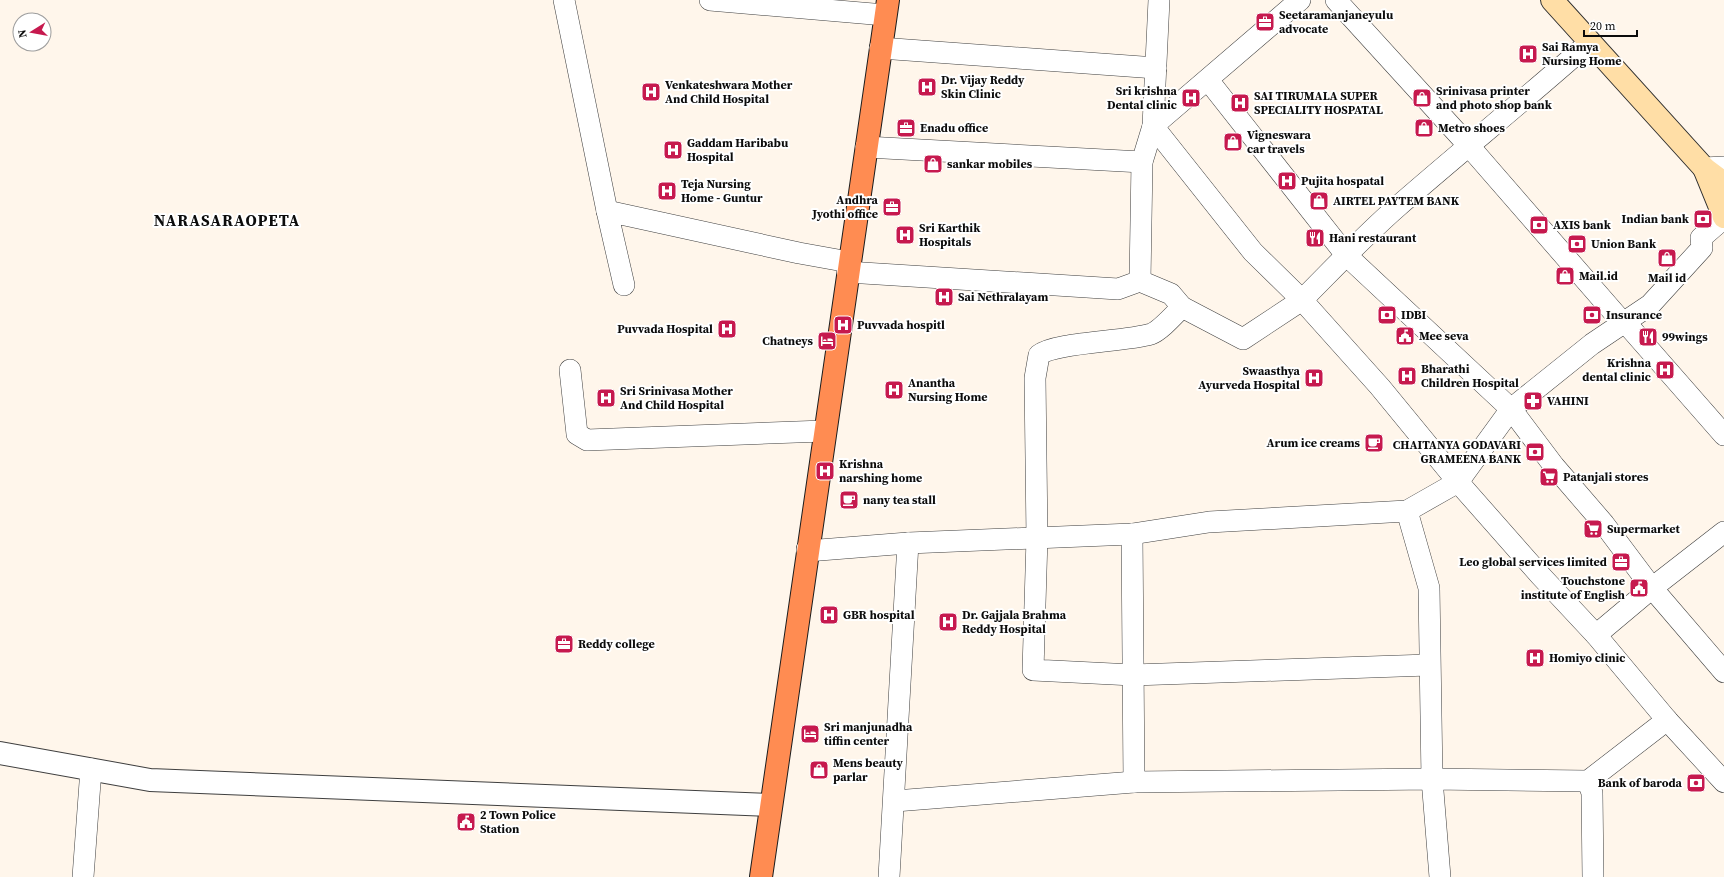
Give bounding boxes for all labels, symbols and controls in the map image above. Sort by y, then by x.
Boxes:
place label: Seetaramanjaneyulu advocate [1279,7,1394,37]
office icon: Seetaramanjaneyulu advocate [1254,11,1276,33]
north arrow [12,12,52,52]
scale bar [1584,12,1637,38]
text: 20 m [1590,18,1616,34]
text: N [15,28,31,39]
place label: Sai Ramya Nursing Home [1542,39,1622,69]
hospital icon: Sai Ramya Nursing Home [1517,43,1539,65]
place label: Dr. Vijay Reddy Skin Clinic [941,72,1025,102]
hospital icon: Dr. Vijay Reddy Skin Clinic [916,76,938,98]
place label: Venkateshwara Mother And Child Hospital [665,77,793,107]
hospital icon: Venkateshwara Mother And Child Hospital [640,81,662,103]
place label: Sri krishna Dental clinic [1107,83,1178,113]
place label: Srinivasa printer and photo shop bank [1436,83,1553,113]
hospital icon: Sri krishna Dental clinic [1180,87,1202,109]
shop icon: Srinivasa printer and photo shop bank [1411,87,1433,109]
place label: SAI TIRUMALA SUPER SPECIALITY HOSPATAL [1254,88,1383,118]
hospital icon: SAI TIRUMALA SUPER SPECIALITY HOSPATAL [1229,92,1251,114]
office icon: Enadu office [895,117,917,139]
shop icon: Metro shoes [1413,117,1435,139]
place label: Enadu office [920,120,988,136]
place label: Metro shoes [1438,120,1505,136]
place label: Vigneswara car travels [1247,127,1312,157]
shop icon: Vigneswara car travels [1222,131,1244,153]
place label: Gaddam Haribabu Hospital [687,135,789,165]
hospital icon: Gaddam Haribabu Hospital [662,139,684,161]
shop icon: sankar mobiles [922,153,944,175]
place label: sankar mobiles [947,156,1033,172]
hospital icon: Pujita hospatal [1276,170,1298,192]
place label: Pujita hospatal [1301,173,1384,189]
place label: Teja Nursing Home - Guntur [681,176,763,206]
hospital icon: Teja Nursing Home - Guntur [656,180,678,202]
shop icon: AIRTEL PAYTEM BANK [1308,190,1330,212]
place label: Andhra Jyothi office [811,192,879,222]
place label: AIRTEL PAYTEM BANK [1333,193,1460,209]
office icon: Andhra Jyothi office [881,196,903,218]
bank icon: Indian bank [1692,208,1714,230]
district label: NARASARAOPETA [154,209,300,231]
place label: Indian bank [1622,211,1690,227]
bank icon: AXIS bank [1528,214,1550,236]
place label: AXIS bank [1553,217,1612,233]
place label: Sri Karthik Hospitals [919,220,981,250]
hospital icon: Sri Karthik Hospitals [894,224,916,246]
restaurant icon: Hani restaurant [1304,227,1326,249]
place label: Hani restaurant [1329,230,1417,246]
bank icon: Union Bank [1566,233,1588,255]
place label: Union Bank [1591,236,1657,252]
shop icon: Mail id [1656,247,1678,269]
shop icon: Mail.id [1554,265,1576,287]
place label: Mail.id [1579,268,1618,284]
place label: Mail id [1648,270,1686,286]
hospital icon: Sai Nethralayam [933,286,955,308]
place label: Sai Nethralayam [958,289,1048,305]
bank icon: IDBI [1376,304,1398,326]
bank icon: Insurance [1581,304,1603,326]
place label: IDBI [1401,307,1426,323]
place label: Insurance [1606,307,1662,323]
hospital icon: Puvvada hospitl [832,314,854,336]
place label: Puvvada hospitl [857,317,945,333]
hospital icon: Puvvada Hospital [716,318,738,340]
place label: Puvvada Hospital [617,321,713,337]
public building icon: Mee seva [1394,325,1416,347]
restaurant icon: 99wings [1637,326,1659,348]
place label: Mee seva [1419,328,1469,344]
place label: 99wings [1662,329,1708,345]
hotel icon: Chatneys [816,330,838,352]
place label: Chatneys [762,333,814,349]
place label: Krishna dental clinic [1582,355,1652,385]
hospital icon: Krishna dental clinic [1654,359,1676,381]
place label: Bharathi Children Hospital [1421,361,1519,391]
place label: Swaasthya Ayurveda Hospital [1198,363,1301,393]
hospital icon: Bharathi Children Hospital [1396,365,1418,387]
hospital icon: Swaasthya Ayurveda Hospital [1303,367,1325,389]
place label: Anantha Nursing Home [908,375,988,405]
hospital icon: Anantha Nursing Home [883,379,905,401]
place label: Sri Srinivasa Mother And Child Hospital [620,383,733,413]
hospital icon: Sri Srinivasa Mother And Child Hospital [595,387,617,409]
pharmacy icon: VAHINI [1522,390,1544,412]
place label: VAHINI [1547,393,1589,409]
cafe icon: Arum ice creams [1363,432,1385,454]
place label: Arum ice creams [1266,435,1361,451]
place label: CHAITANYA GODAVARI GRAMEENA BANK [1393,437,1522,467]
bank icon: CHAITANYA GODAVARI GRAMEENA BANK [1524,441,1546,463]
place label: Krishna narshing home [839,456,922,486]
hospital icon: Krishna narshing home [814,460,836,482]
supermarket icon: Patanjali stores [1538,466,1560,488]
place label: Patanjali stores [1563,469,1649,485]
cafe icon: nany tea stall [838,489,860,511]
place label: nany tea stall [863,492,936,508]
supermarket icon: Supermarket [1582,518,1604,540]
place label: Supermarket [1607,521,1680,537]
office icon: Leo global services limited [1610,551,1632,573]
place label: Leo global services limited [1459,554,1607,570]
place label: Touchstone institute of English [1521,573,1626,603]
public building icon: Touchstone institute of English [1628,577,1650,599]
hospital icon: GBR hospital [818,604,840,626]
place label: GBR hospital [843,607,915,623]
place label: Dr. Gajjala Brahma Reddy Hospital [962,607,1067,637]
hospital icon: Dr. Gajjala Brahma Reddy Hospital [937,611,959,633]
office icon: Reddy college [553,633,575,655]
place label: Reddy college [578,636,655,652]
hospital icon: Homiyo clinic [1524,647,1546,669]
place label: Homiyo clinic [1549,650,1626,666]
place label: Sri manjunadha tiffin center [824,719,913,749]
hotel icon: Sri manjunadha tiffin center [799,723,821,745]
place label: Mens beauty parlar [833,755,904,785]
shop icon: Mens beauty parlar [808,759,830,781]
bank icon: Bank of baroda [1685,772,1707,794]
place label: Bank of baroda [1598,775,1683,791]
place label: 2 Town Police Station [480,807,556,837]
public building icon: 2 Town Police Station [455,811,477,833]

